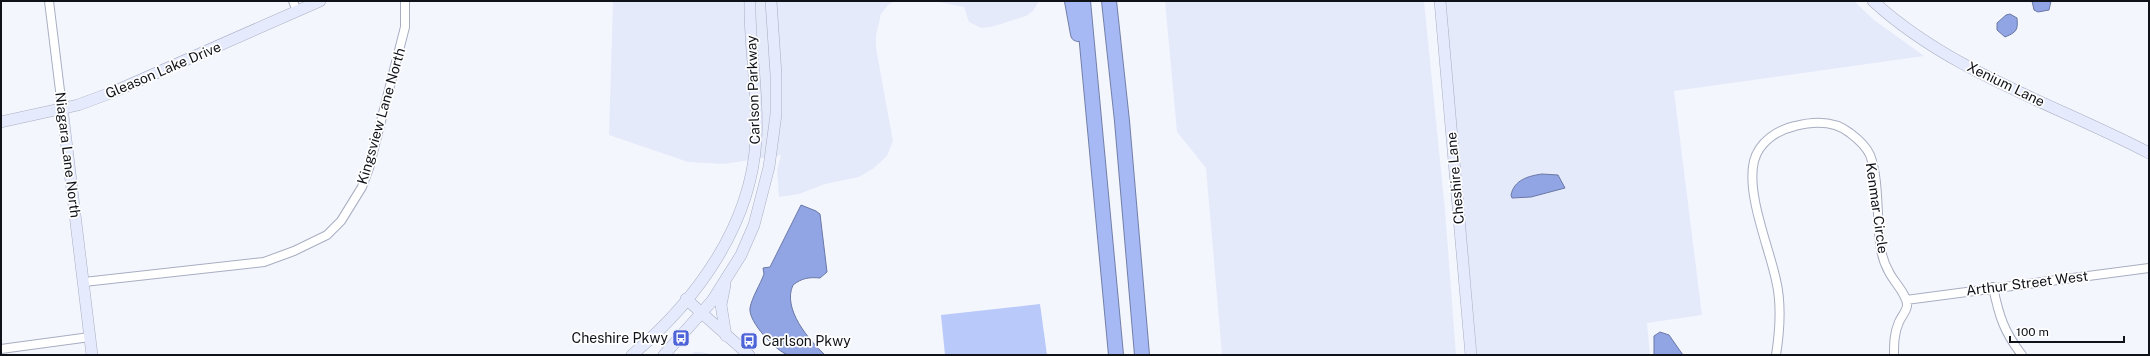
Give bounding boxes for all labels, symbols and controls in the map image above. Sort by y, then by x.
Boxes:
street label: Carlson Parkway [743,35,763,145]
street label: Gleason Lake Drive [103,38,223,102]
street label: Kingsview Lane North [354,46,408,186]
street label: Xenium Lane [1965,58,2047,110]
street label: Niagara Lane North [52,91,84,219]
street label: Cheshire Lane [1443,131,1467,225]
street label: Kenmar Circle [1863,161,1891,255]
street label: Arthur Street West [1965,268,2089,298]
scale bar [2010,318,2124,344]
text: 100 m [2016,325,2049,339]
bus stop icon: Cheshire Pkwy [671,328,691,348]
place label: Cheshire Pkwy [572,330,668,346]
bus stop icon: Carlson Pkwy [739,331,759,351]
place label: Carlson Pkwy [762,333,851,349]

